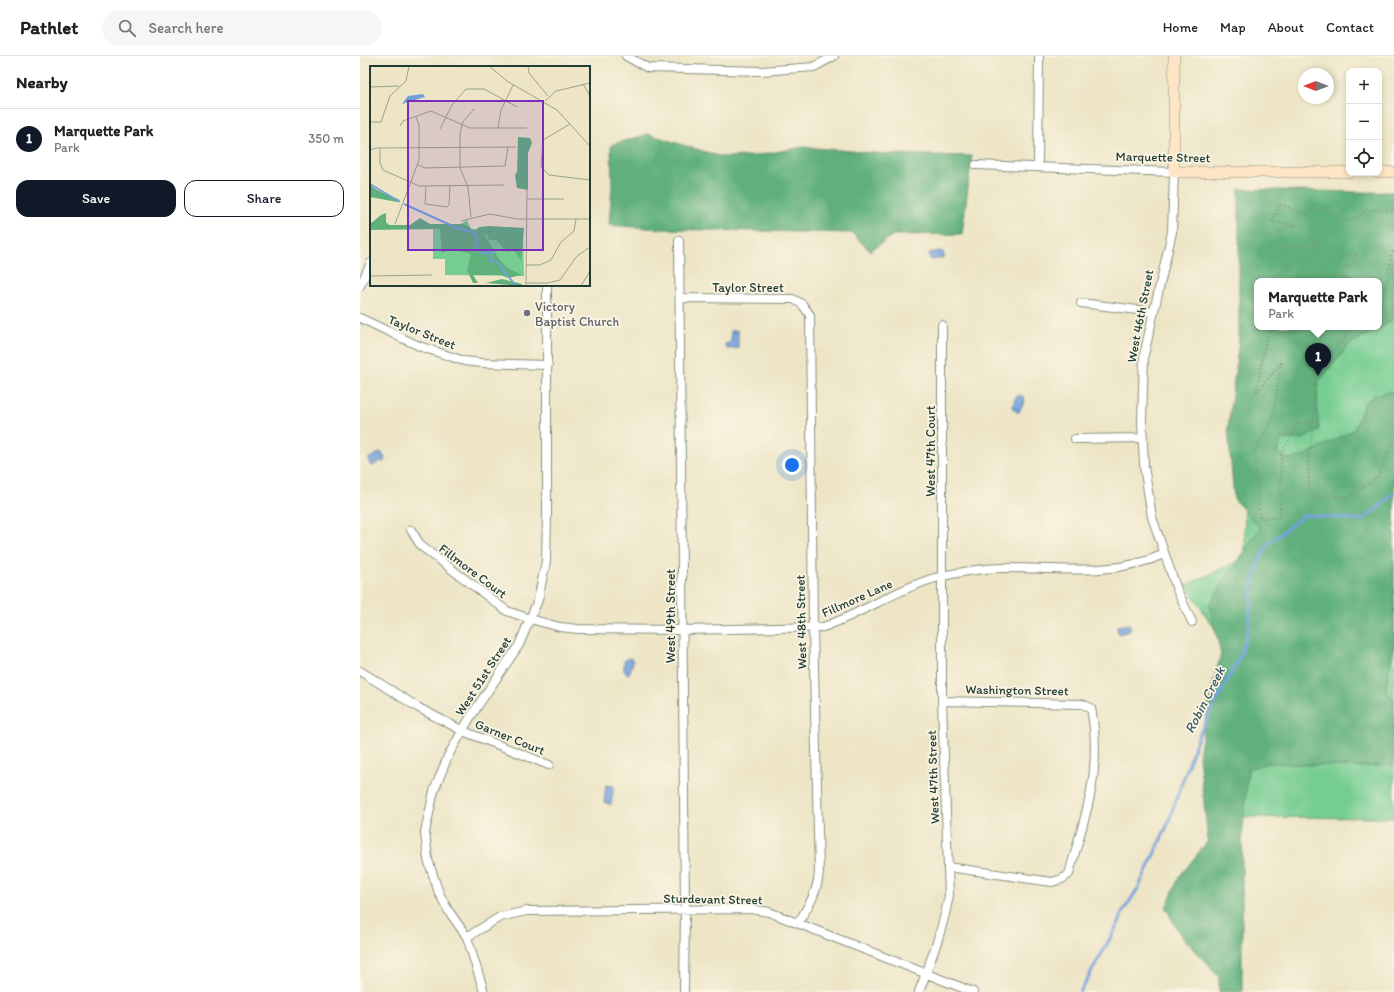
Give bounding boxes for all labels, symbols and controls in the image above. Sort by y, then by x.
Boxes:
search box [102,10,382,46]
text: Pathlet [20,16,78,39]
icon: search [116,17,138,39]
text: Search here [148,19,224,37]
text: Home [1163,19,1198,36]
text: Map [1220,19,1246,36]
text: About [1268,19,1304,36]
text: Contact [1326,19,1374,36]
inset map [370,66,590,286]
north arrow [1298,68,1334,104]
map controls [1346,68,1382,176]
button: + [1346,68,1382,104]
text: Nearby [16,72,68,92]
button: − [1346,104,1382,140]
text: Marquette Park [54,122,153,140]
text: 1 [26,131,32,146]
text: 350 m [308,131,344,146]
text: Park [54,140,80,155]
button: locate [1346,140,1382,176]
street label: Marquette Street [1115,149,1211,165]
button: Save [16,180,176,217]
button: Share [184,180,344,217]
street label: West 46th Street [1124,268,1156,364]
popup [1254,278,1382,330]
street label: Taylor Street [712,280,784,295]
text: Marquette Park [1268,288,1368,306]
place label: Victory Baptist Church [535,299,619,329]
text: Park [1268,306,1294,321]
marker: Victory Baptist Church [522,308,532,318]
street label: Taylor Street [386,312,458,352]
pin: 1 [1305,343,1331,376]
street label: West 47th Court [923,405,938,497]
your location [782,455,802,475]
street label: Fillmore Court [436,541,510,601]
street label: West 49th Street [663,569,678,663]
street label: West 48th Street [793,574,809,670]
street label: Fillmore Lane [819,576,895,620]
street label: West 51st Street [452,633,514,718]
water label: Robin Creek [1181,663,1229,736]
street label: Washington Street [965,682,1069,698]
street label: Garner Court [473,716,547,758]
street label: West 47th Street [924,730,942,824]
street label: Sturdevant Street [663,891,763,907]

